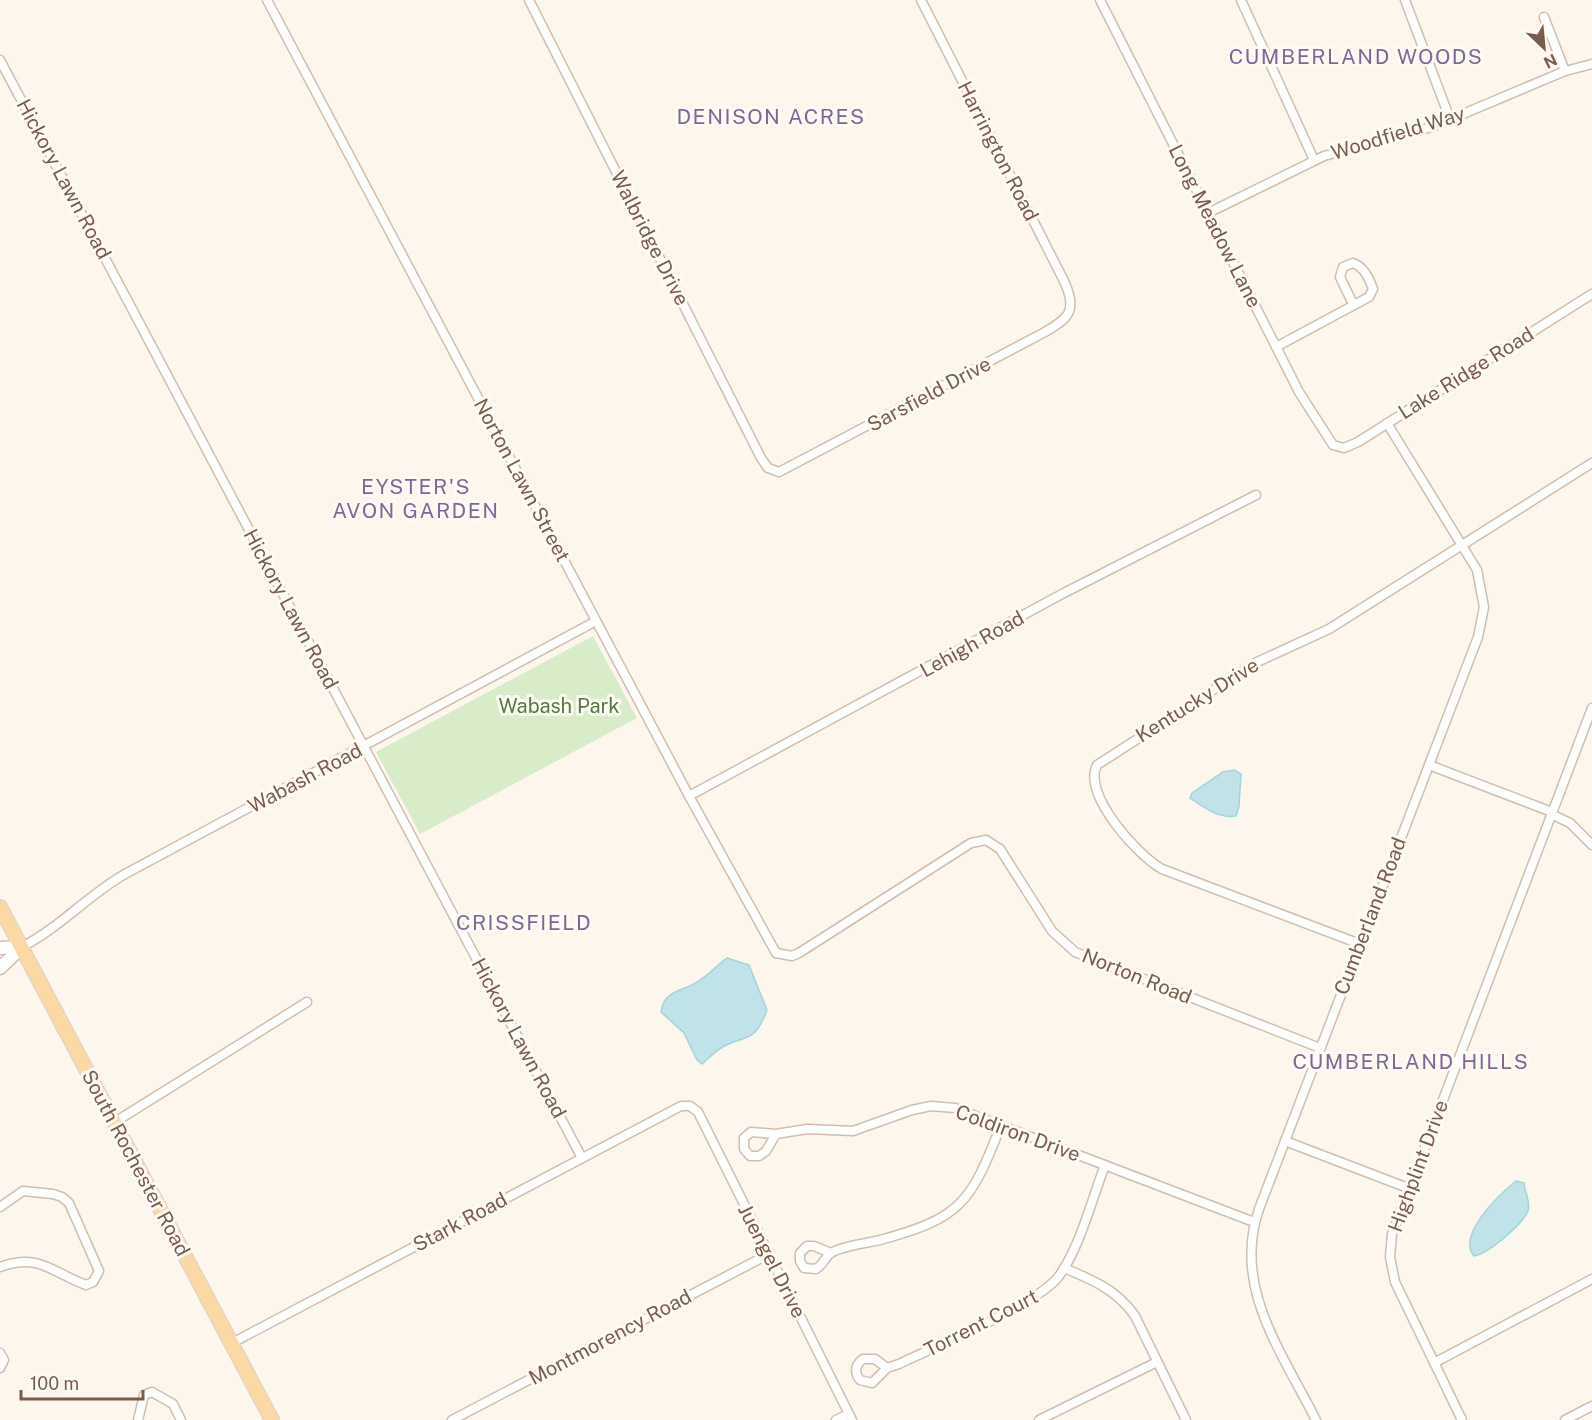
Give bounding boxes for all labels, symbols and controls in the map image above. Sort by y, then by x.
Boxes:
north arrow [1514,18,1574,78]
district label: CUMBERLAND WOODS [1229,44,1483,69]
text: N [1541,50,1560,72]
street label: Harrington Road [952,77,1044,225]
street label: Hickory Lawn Road [12,95,116,263]
street label: Woodfield Way [1328,101,1468,165]
district label: DENISON ACRES [676,104,866,129]
street label: Long Meadow Lane [1163,140,1267,312]
street label: Walbridge Drive [606,167,694,309]
street label: Lake Ridge Road [1394,322,1538,424]
street label: Sarsfield Drive [863,351,995,437]
street label: Norton Lawn Street [469,394,575,566]
district label: EYSTER'S AVON GARDEN [332,474,500,523]
street label: Hickory Lawn Road [239,525,343,693]
street label: Lehigh Road [916,606,1028,682]
street label: Kentucky Drive [1131,653,1263,747]
park label: Wabash Park [498,694,620,718]
street label: Wabash Road [244,738,366,818]
street label: Cumberland Road [1329,834,1411,998]
district label: CRISSFIELD [456,910,592,935]
street label: Norton Road [1079,943,1195,1009]
street label: Hickory Lawn Road [467,954,571,1122]
district label: CUMBERLAND HILLS [1293,1049,1529,1074]
street label: South Rochester Road [77,1066,195,1260]
street label: Highplint Drive [1383,1097,1453,1235]
street label: Coldiron Drive [952,1099,1084,1167]
street label: Stark Road [409,1187,511,1257]
street label: Juengel Drive [733,1200,811,1322]
street label: Montmorency Road [525,1284,695,1390]
street label: Torrent Court [920,1284,1042,1362]
scale bar [21,1363,142,1401]
text: 100 m [30,1373,79,1394]

